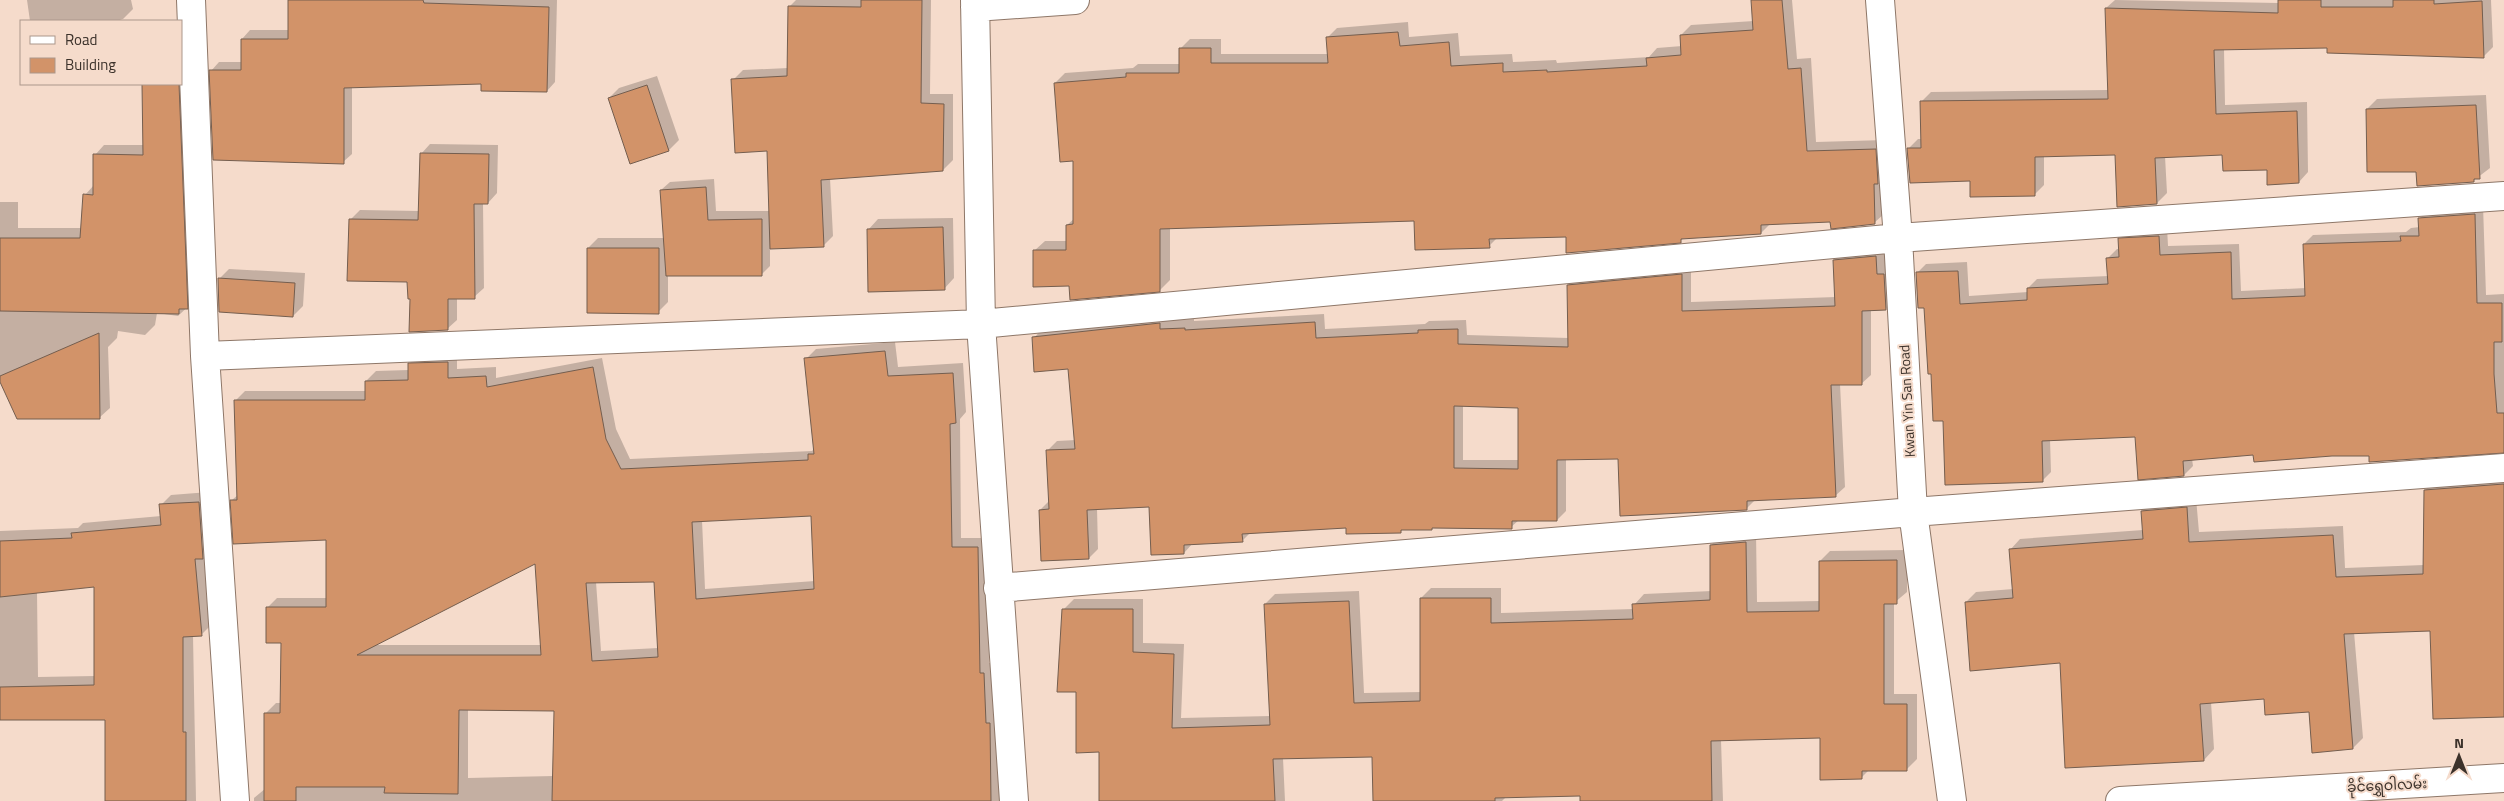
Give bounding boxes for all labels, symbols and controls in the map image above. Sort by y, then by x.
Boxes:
legend [20,20,182,85]
text: Road [65,28,97,51]
text: Building [65,53,116,76]
street label: Kwan Yin San Road [1893,344,1920,458]
north arrow [2434,731,2484,781]
text: N [2454,732,2464,753]
street label: ခိုင်ရွှေဝါလမ်း [2346,772,2428,799]

